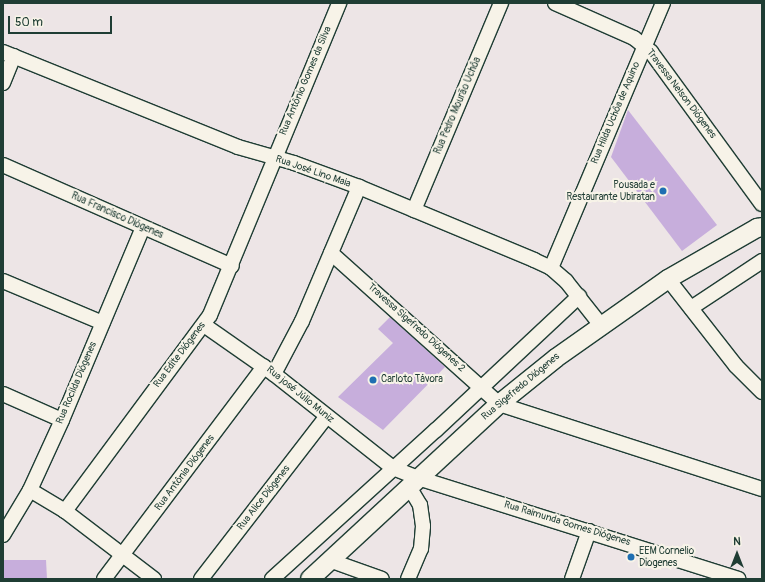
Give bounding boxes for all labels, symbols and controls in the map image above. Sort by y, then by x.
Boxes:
scale bar [10,8,114,34]
text: 50 m [15,15,43,30]
street label: Rua Antônio Gomes da Silva [278,25,334,137]
street label: Travessa Nelson Diógenes [644,47,718,141]
street label: Rua Pedro Mourão Uchôa [432,56,484,156]
street label: Rua Hilda Uchôa de Aquino [589,60,643,166]
street label: Rua José Lino Maia [274,154,352,190]
place label: Pousada e Restaurante Ubiratan [566,179,655,202]
marker: Pousada e Restaurante Ubiratan [658,186,668,196]
street label: Rua Francisco Diógenes [69,190,165,242]
street label: Travessa Sigefredo Diógenes 2 [365,281,467,375]
street label: Rua Edite Diógenes [151,320,209,390]
street label: Rua Rocilda Diógenes [54,340,100,426]
street label: Rua Sigefredo Diógenes [480,351,562,423]
street label: Rua josé Júlio Muniz [264,364,336,426]
place label: Carloto Távora [381,374,443,386]
marker: Carloto Távora [368,375,378,385]
street label: Rua Antônia Diógenes [153,433,217,513]
street label: Rua Alice Diógenes [235,463,293,533]
street label: Rua Raimunda Gomes Diógenes [502,499,632,549]
north arrow [717,534,757,574]
text: N [733,535,741,548]
place label: EEM Cornelio Diogenes [639,545,694,568]
marker: EEM Cornelio Diogenes [626,552,636,562]

